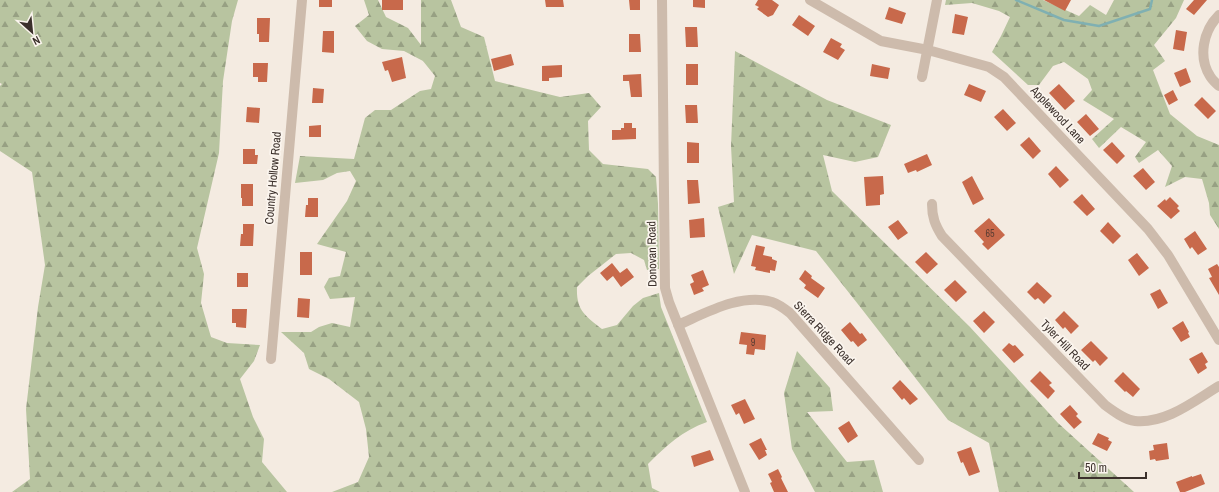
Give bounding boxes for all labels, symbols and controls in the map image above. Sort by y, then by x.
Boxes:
north arrow [12,12,52,52]
text: N [30,33,43,49]
street label: Applewood Lane [1026,82,1089,147]
street label: Country Hollow Road [261,131,285,225]
street label: Donovan Road [643,221,661,287]
house number: 65 [985,227,995,240]
street label: Sierra Ridge Road [790,298,858,368]
street label: Tyler Hill Road [1037,316,1093,374]
house number: 9 [751,336,756,349]
scale bar [1079,454,1146,480]
text: 50 m [1085,460,1107,476]

